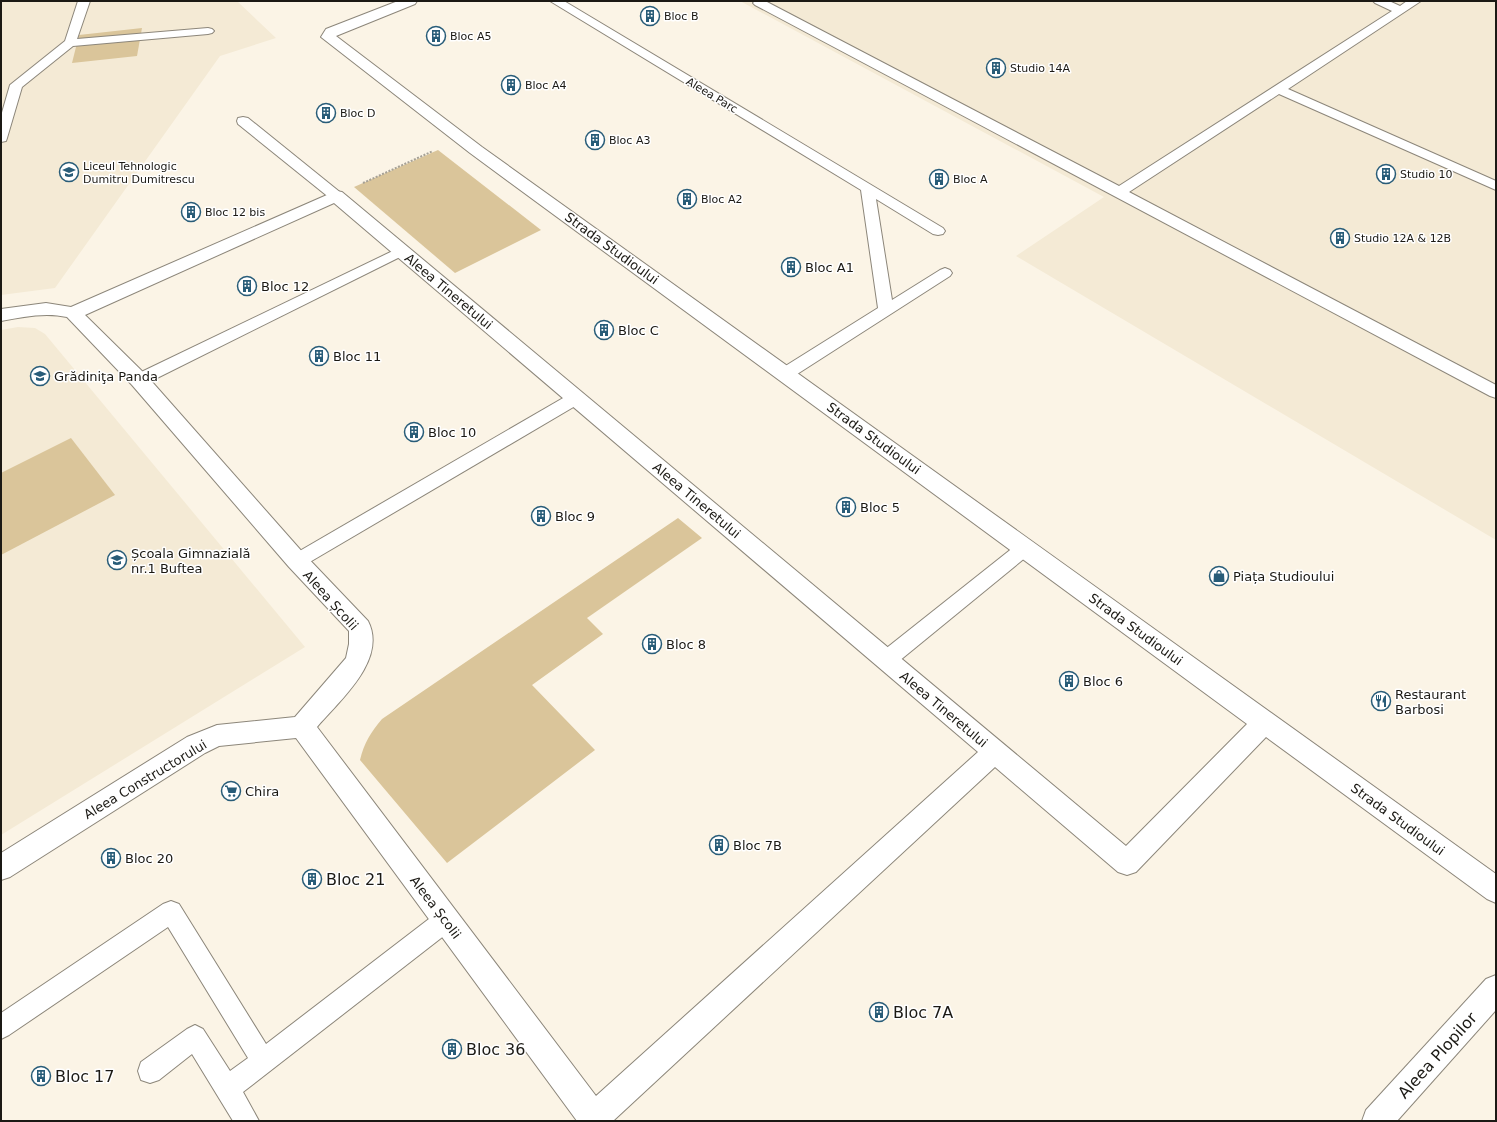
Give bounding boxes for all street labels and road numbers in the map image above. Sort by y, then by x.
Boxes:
street label: Aleea Parc [684,75,740,116]
street label: Strada Studioului [562,209,661,287]
street label: Aleea Tineretului [402,250,496,332]
street label: Strada Studioului [824,399,923,477]
street label: Aleea Tineretului [650,459,744,541]
street label: Aleea Școlii [300,568,361,633]
street label: Strada Studioului [1086,590,1185,668]
street label: Aleea Tineretului [897,668,991,750]
street label: Aleea Constructorului [81,737,209,822]
street label: Strada Studioului [1348,780,1447,858]
street label: Aleea Școlii [407,873,464,942]
street label: Aleea Plopilor [1394,1008,1481,1102]

